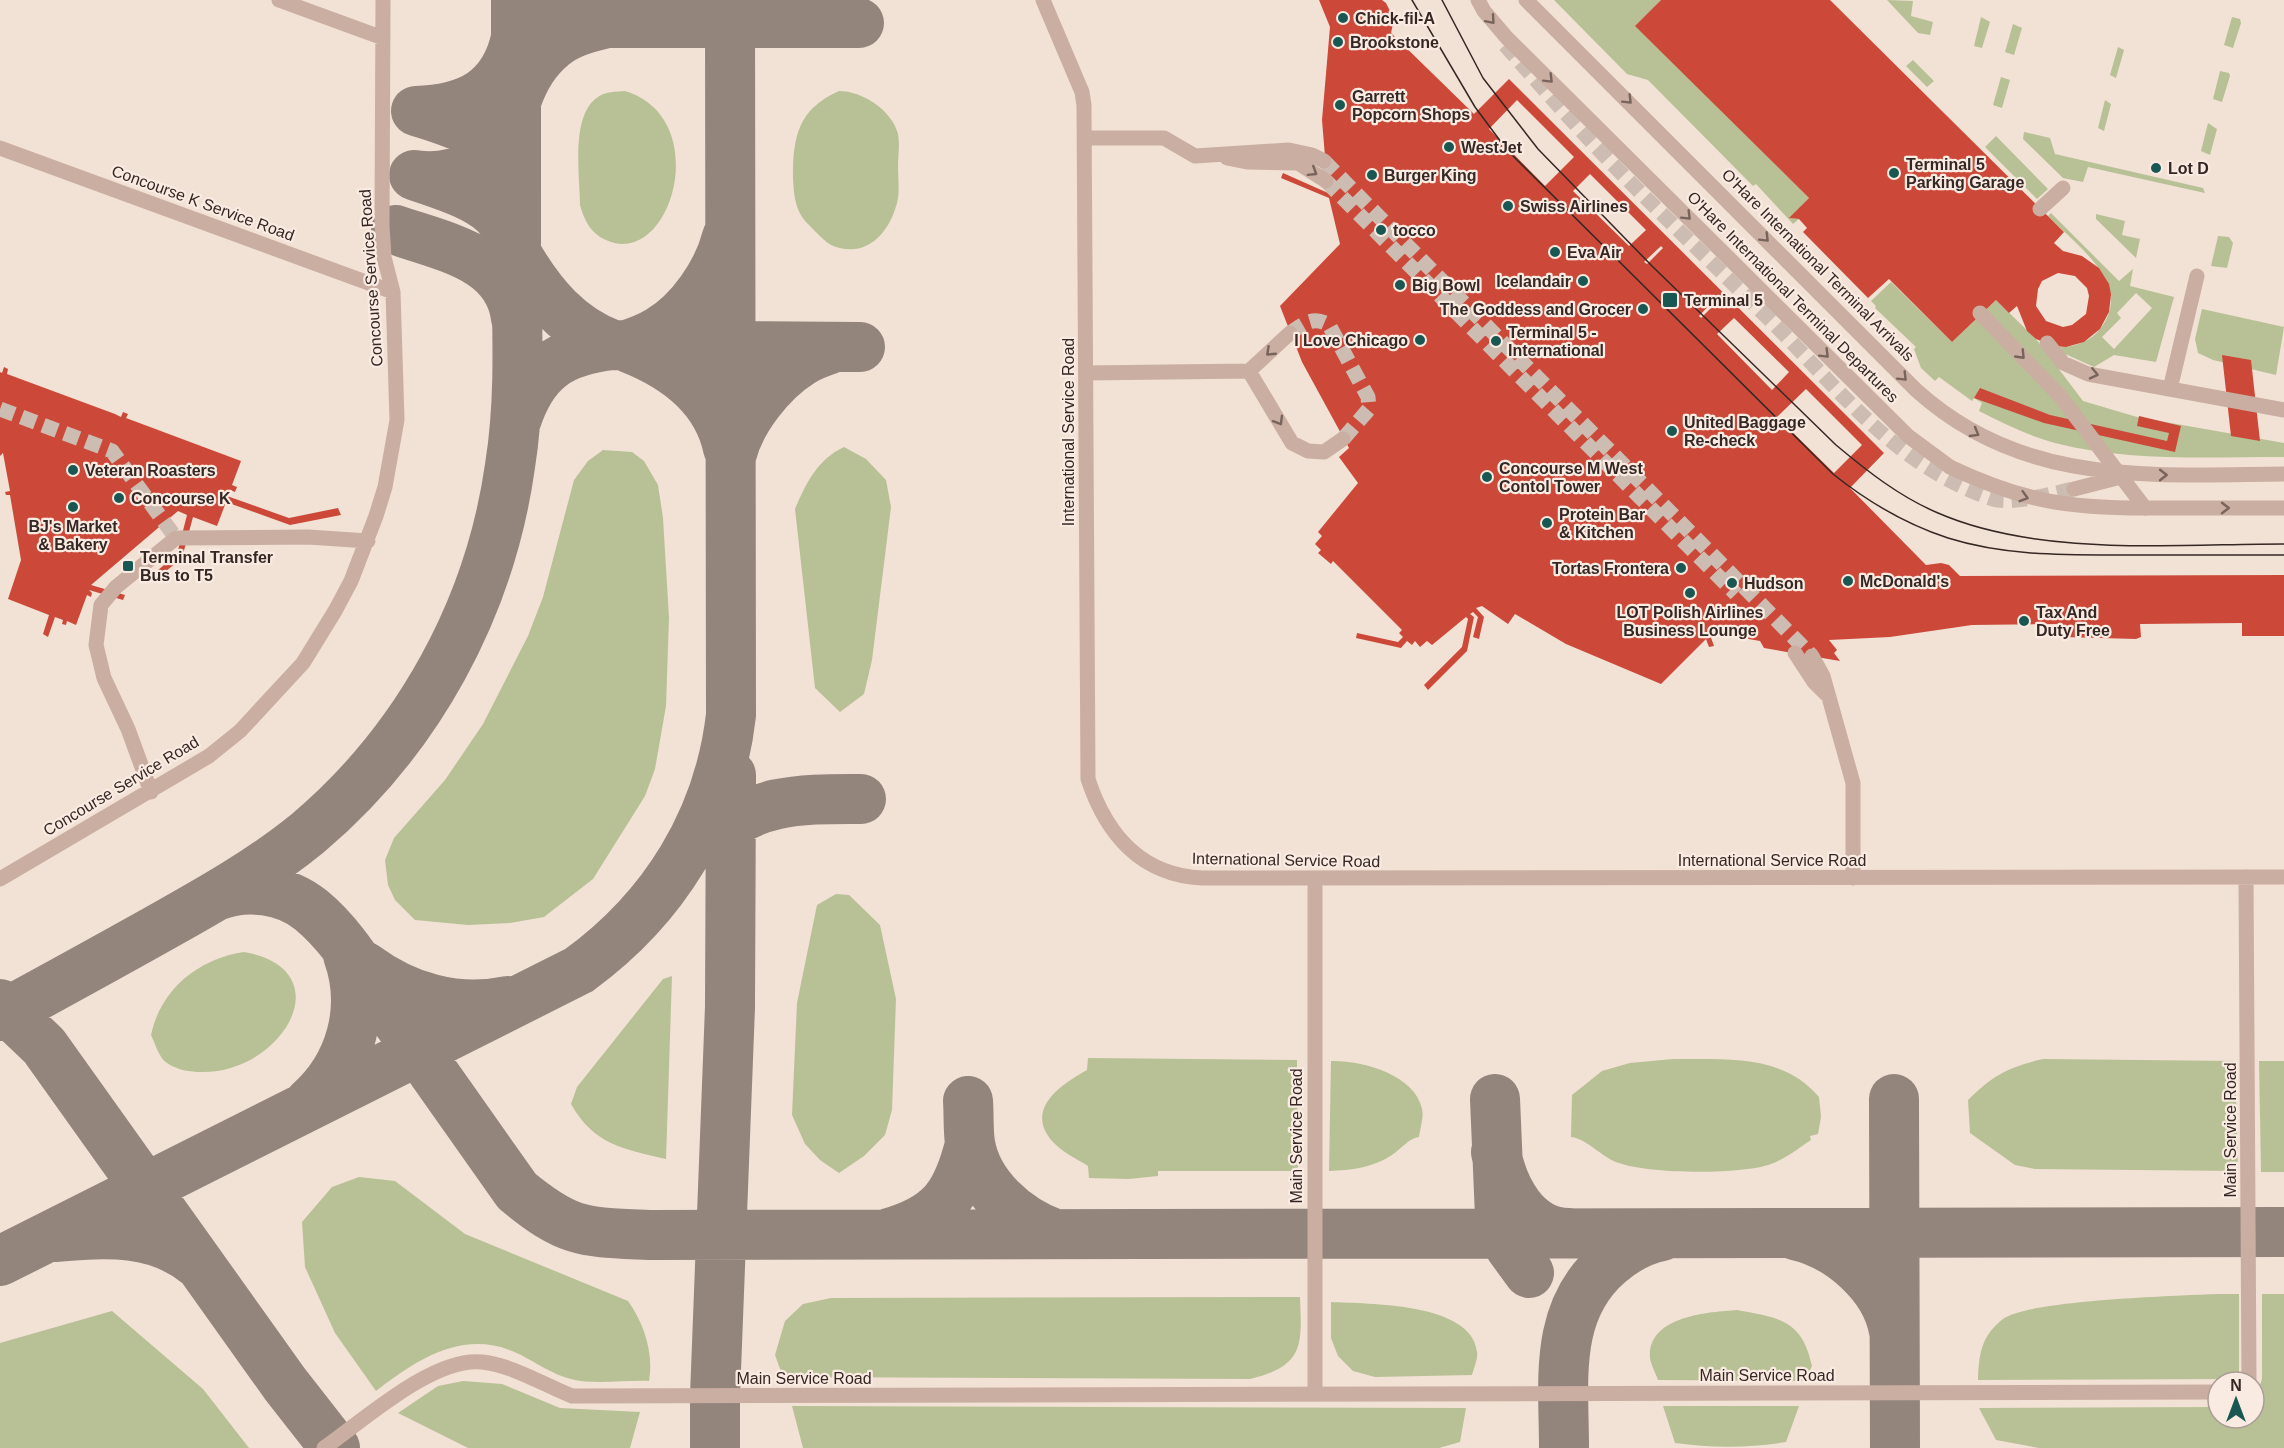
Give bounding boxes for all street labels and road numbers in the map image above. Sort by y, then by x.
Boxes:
street label: Concourse K Service Road [109,162,297,244]
street label: O'Hare International Terminal Arrivals [1719,166,1917,364]
street label: O'Hare International Terminal Departures [1684,188,1902,406]
street label: Concourse Service Road [356,189,386,367]
street label: International Service Road [1060,338,1077,526]
street label: Concourse Service Road [40,733,202,839]
street label: International Service Road [1192,850,1380,870]
street label: International Service Road [1678,852,1866,869]
street label: Main Service Road [2222,1062,2239,1198]
street label: Main Service Road [1288,1068,1305,1204]
street label: Main Service Road [1699,1367,1835,1384]
street label: Main Service Road [736,1370,872,1387]

